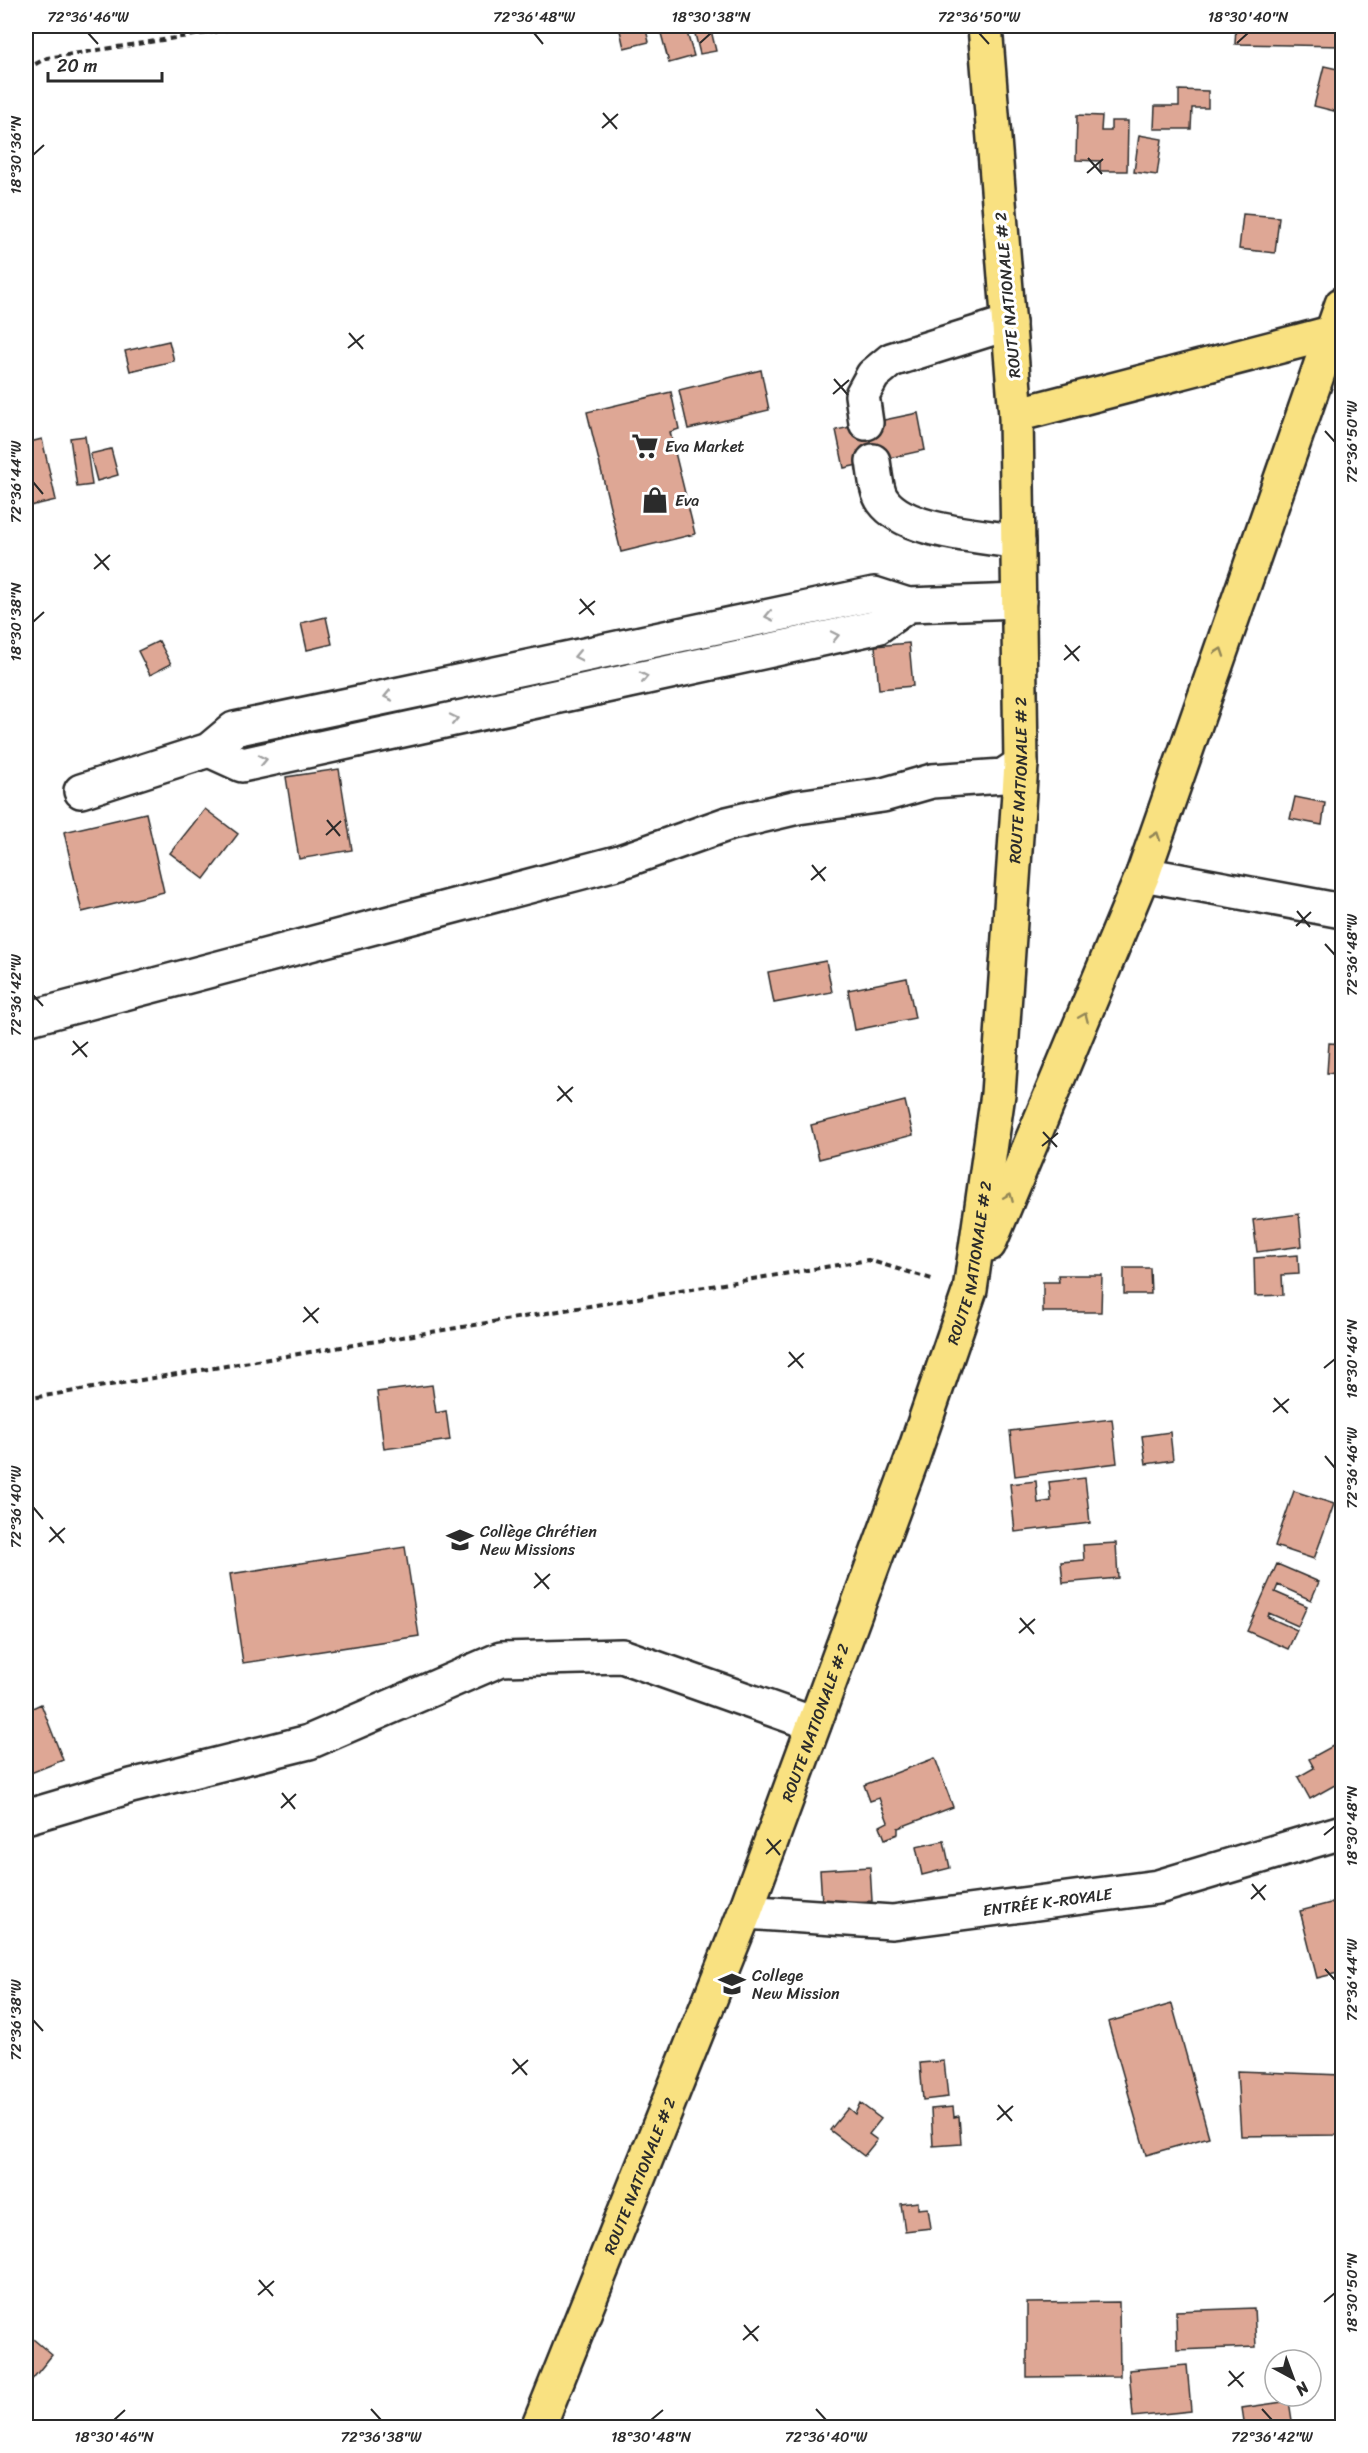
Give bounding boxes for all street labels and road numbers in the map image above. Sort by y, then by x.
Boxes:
street label: ROUTE NATIONALE # 2 [986,211,1029,379]
street label: ROUTE NATIONALE # 2 [1000,697,1036,864]
street label: ROUTE NATIONALE # 2 [938,1179,1000,1349]
street label: ROUTE NATIONALE # 2 [773,1639,858,1806]
street label: ENTRÉE K-ROYALE [981,1879,1115,1925]
street label: ROUTE NATIONALE # 2 [595,2093,684,2259]

